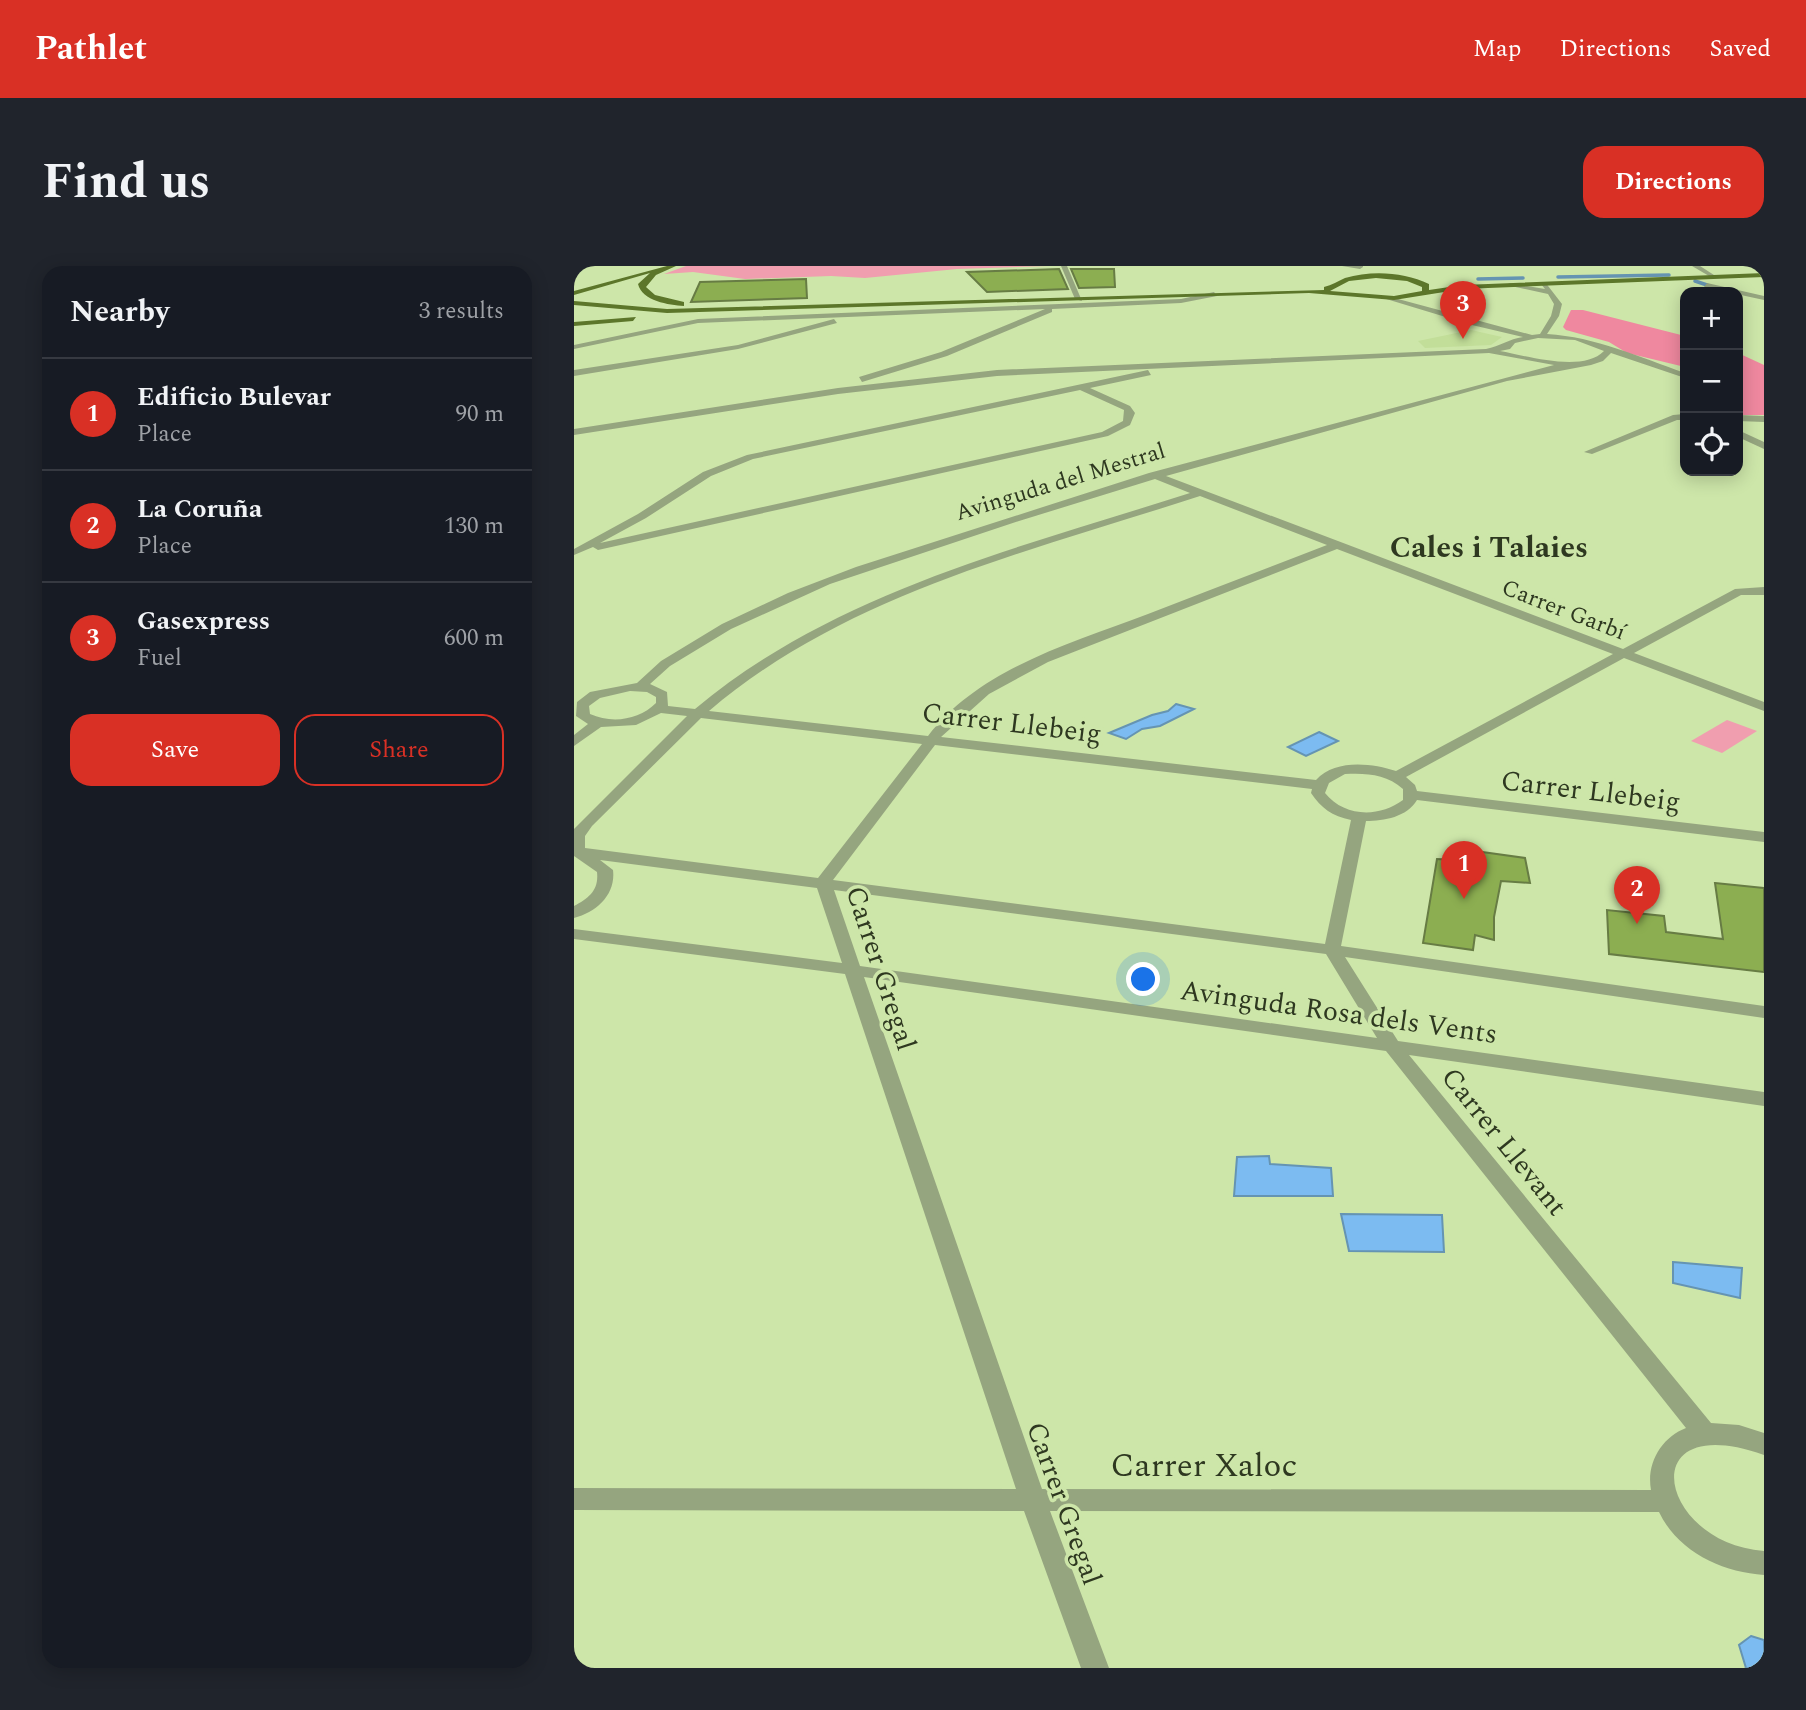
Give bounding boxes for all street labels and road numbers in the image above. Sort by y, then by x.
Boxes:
street label: Avinguda del Mestral [951,434,1170,531]
street label: Carrer Garbí [1496,571,1632,651]
street label: Carrer Llebeig [919,691,1104,756]
street label: Carrer Llebeig [1498,759,1683,824]
street label: Carrer Gregal [834,881,927,1056]
street label: Avinguda Rosa dels Vents [1177,969,1500,1056]
street label: Carrer Llevant [1430,1058,1577,1226]
street label: Carrer Gregal [1014,1416,1113,1591]
street label: Carrer Xaloc [1111,1441,1297,1491]

